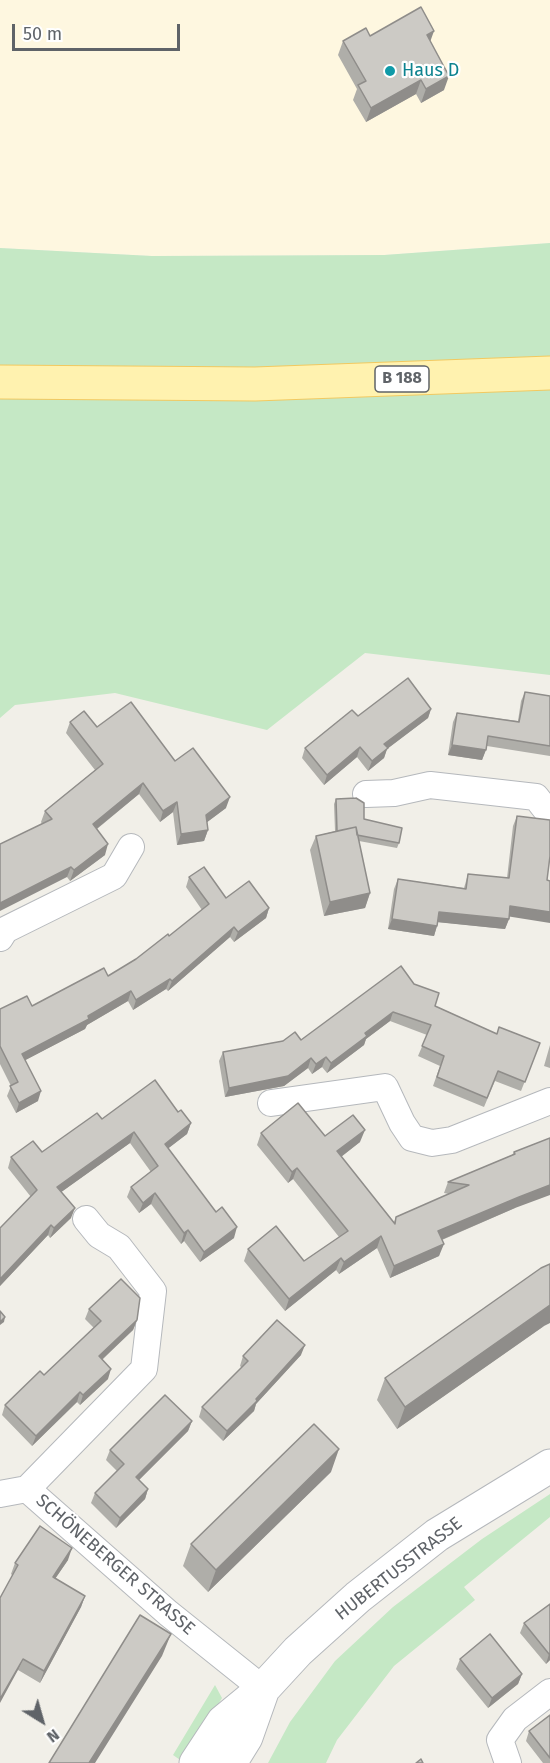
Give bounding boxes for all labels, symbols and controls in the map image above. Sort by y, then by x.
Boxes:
scale bar [15,12,183,50]
text: 50 m [23,23,62,45]
place label: Haus D [402,60,459,82]
marker: Haus D [383,64,397,78]
road number: B 188 [375,366,429,392]
street label: SCHÖNEBERGER STRASSE [31,1490,199,1640]
street label: HUBERTUSSTRASSE [331,1513,467,1625]
north arrow [12,1691,72,1751]
text: N [43,1725,63,1747]

